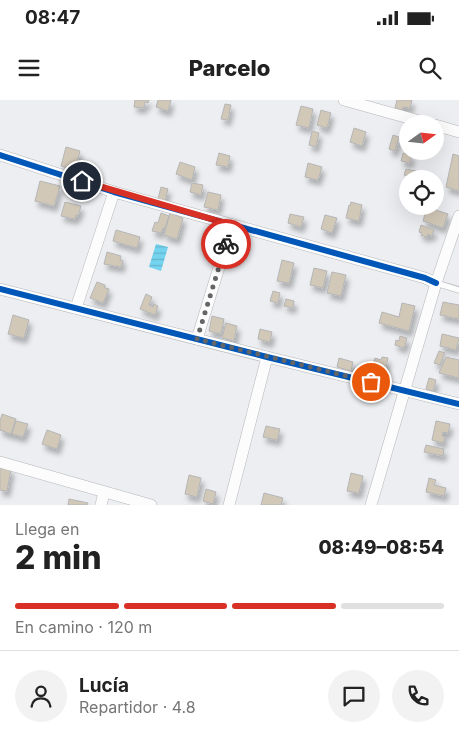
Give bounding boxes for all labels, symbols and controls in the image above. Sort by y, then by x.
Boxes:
text: 08:47 [25,6,80,29]
icon: menu [15,54,43,82]
icon: search [416,54,444,82]
text: Parcelo [189,55,270,81]
north arrow [399,115,444,160]
map controls [399,115,444,215]
pin [61,160,103,202]
icon: home [68,167,96,195]
button: locate [399,170,444,215]
courier [201,219,251,269]
icon: bike [212,230,240,258]
pin [350,361,392,403]
icon: bag [357,368,385,396]
text: Llega en [15,519,79,539]
text: 08:49–08:54 [318,536,444,559]
text: 2 min [15,538,101,577]
text: En camino · 120 m [15,617,152,637]
button: person [15,670,67,722]
button: chat [328,670,380,722]
button: phone [392,670,444,722]
text: Lucía [79,674,129,697]
text: Repartidor · 4.8 [79,697,196,717]

